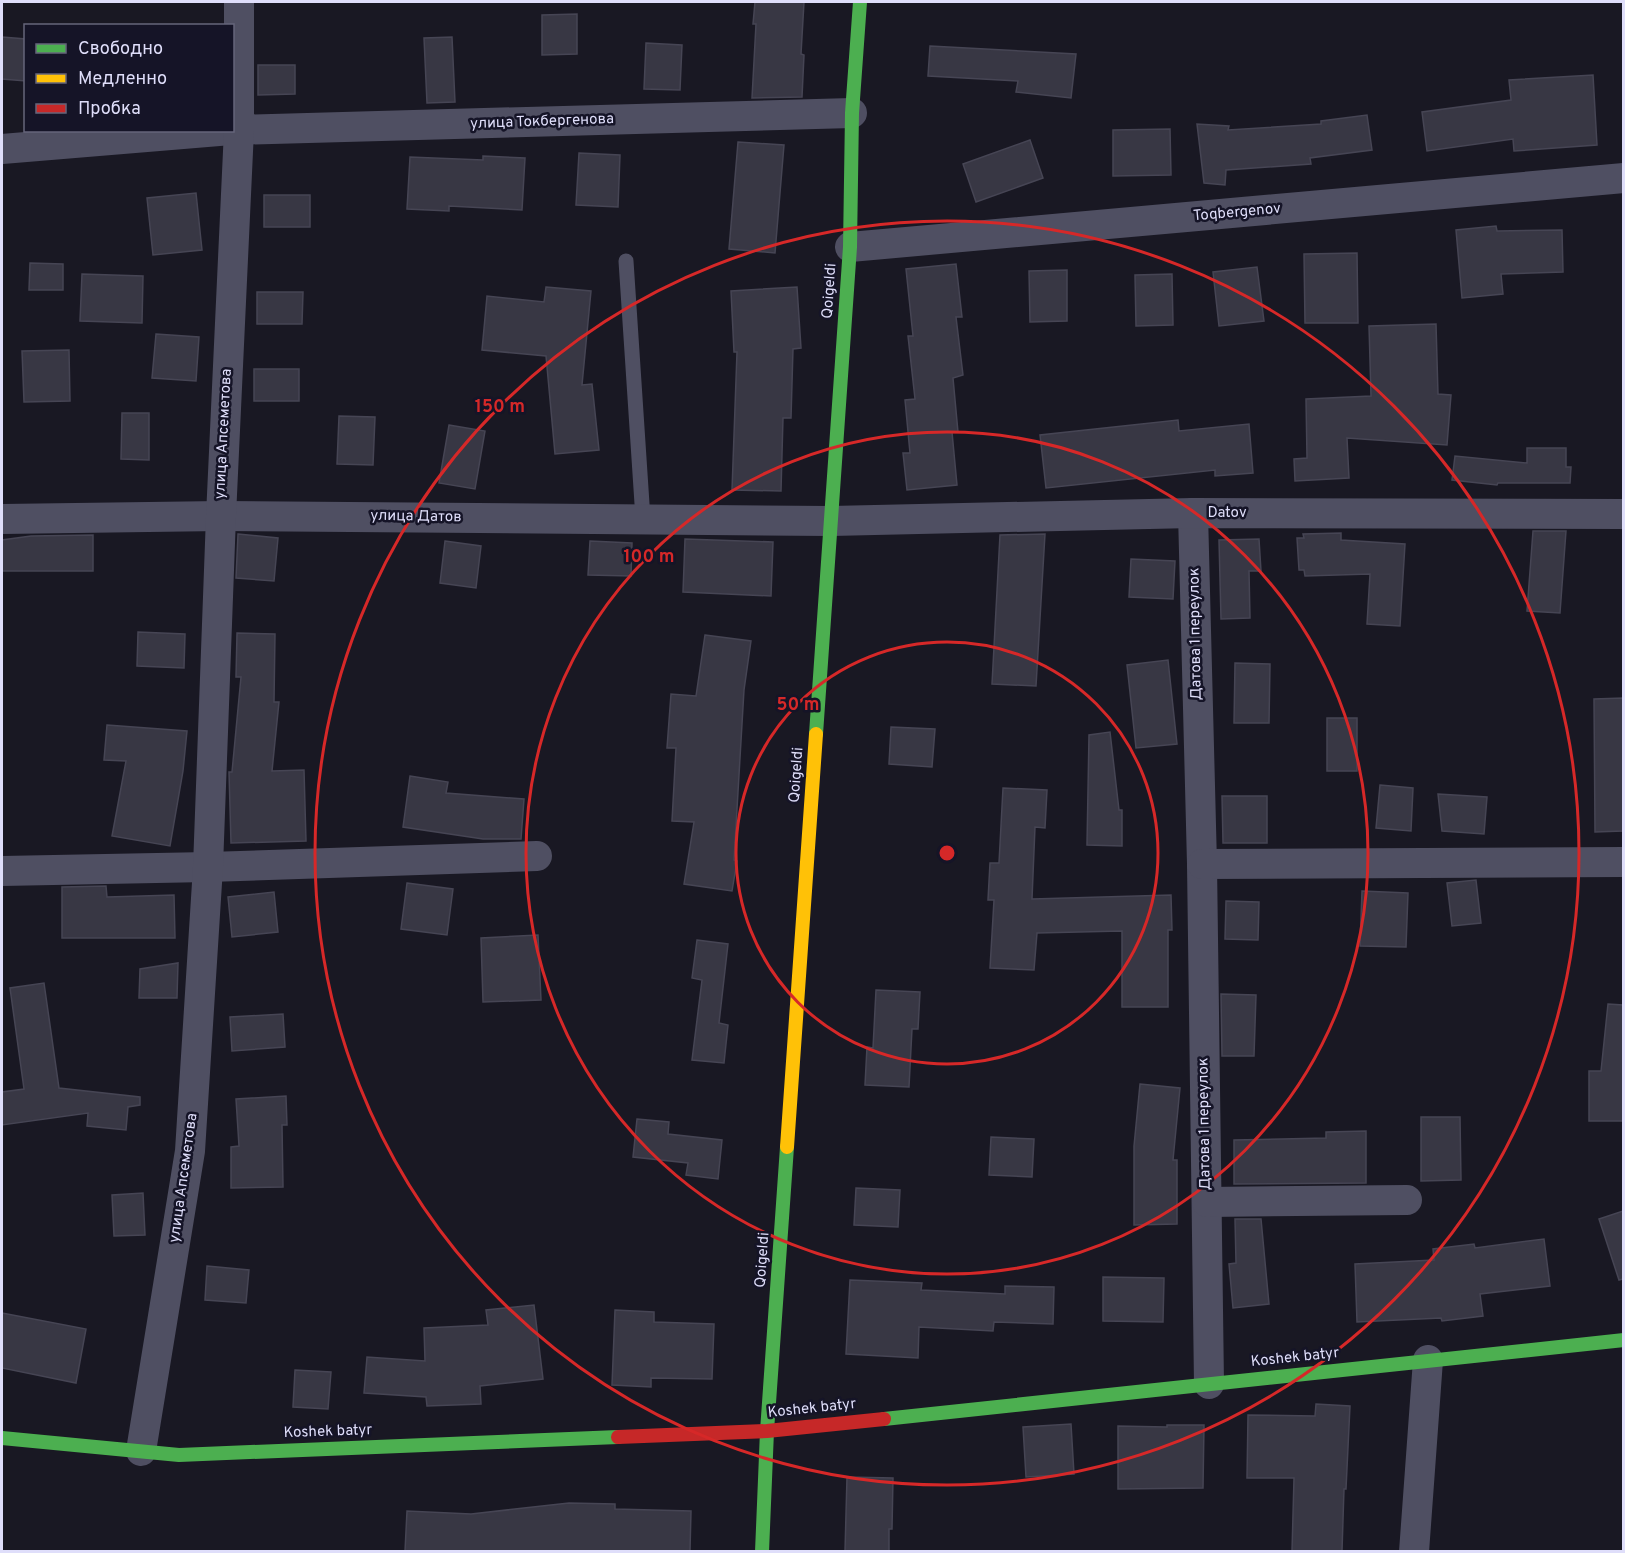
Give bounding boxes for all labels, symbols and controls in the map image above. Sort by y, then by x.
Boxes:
legend [24,24,234,132]
text: Свободно [78,38,163,61]
text: Медленно [78,68,167,91]
text: Пробка [78,98,141,121]
street label: улица Токбергенова [470,110,614,134]
street label: Toqbergenov [1192,200,1282,226]
street label: Qoigeldi [819,263,841,319]
street label: улица Апсеметова [211,368,237,500]
text: 150 m [475,396,525,419]
street label: Datov [1207,504,1247,523]
street label: улица Датов [370,507,462,527]
text: 100 m [623,546,675,569]
street label: Датова 1 переулок [1185,567,1207,701]
text: 50 m [776,694,820,717]
street label: Qoigeldi [786,747,808,803]
centre of rings [937,843,957,863]
street label: Датова 1 переулок [1194,1057,1216,1191]
street label: улица Апсеметова [165,1112,203,1244]
street label: Qoigeldi [752,1232,774,1288]
street label: Koshek batyr [1250,1344,1340,1372]
street label: Koshek batyr [767,1395,857,1423]
street label: Koshek batyr [283,1421,373,1443]

